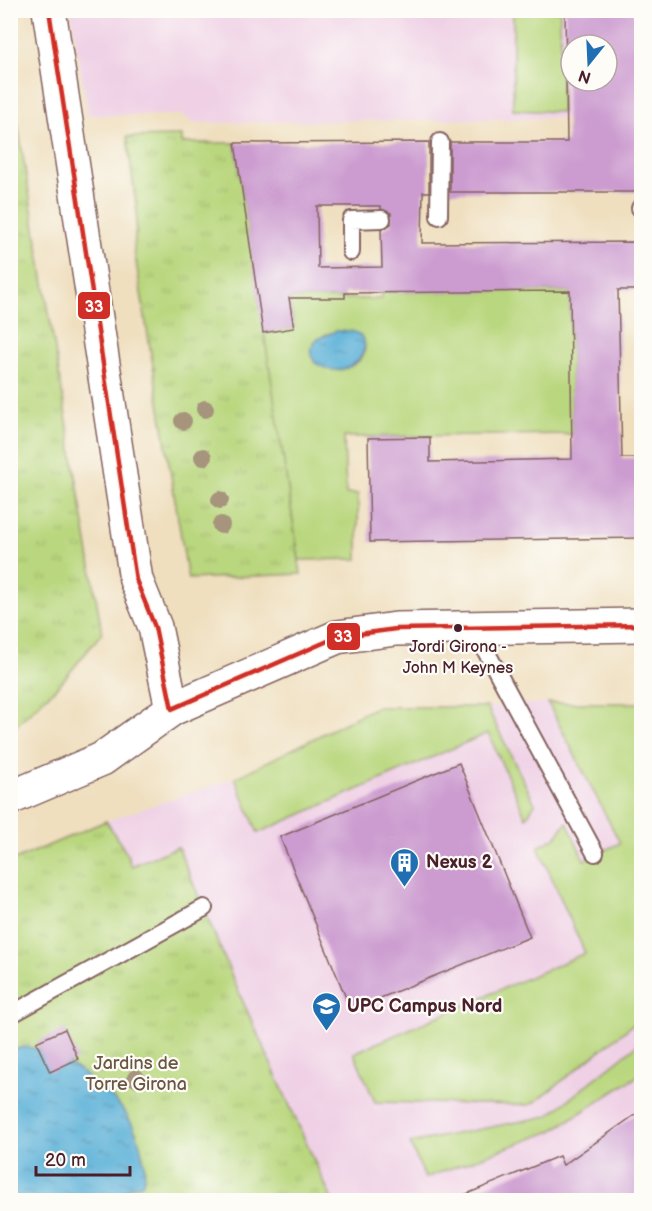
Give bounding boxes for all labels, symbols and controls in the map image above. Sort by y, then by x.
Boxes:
north arrow [559,33,619,93]
text: N [576,65,593,87]
line badge: 33 [77,291,111,320]
text: 33 [85,298,103,317]
line badge: 33 [326,622,361,651]
marker: Jordi Girona - John M Keynes [452,622,464,634]
text: 33 [334,628,352,647]
place label: Jordi Girona - John M Keynes [403,638,513,678]
building icon: Nexus 2 [389,846,421,888]
place label: Nexus 2 [426,852,492,873]
school or university icon: UPC Campus Nord [310,990,342,1032]
place label: UPC Campus Nord [347,996,502,1017]
park label: Jardins de Torre Girona [85,1053,187,1095]
scale bar [36,1139,130,1177]
text: 20 m [45,1150,86,1171]

